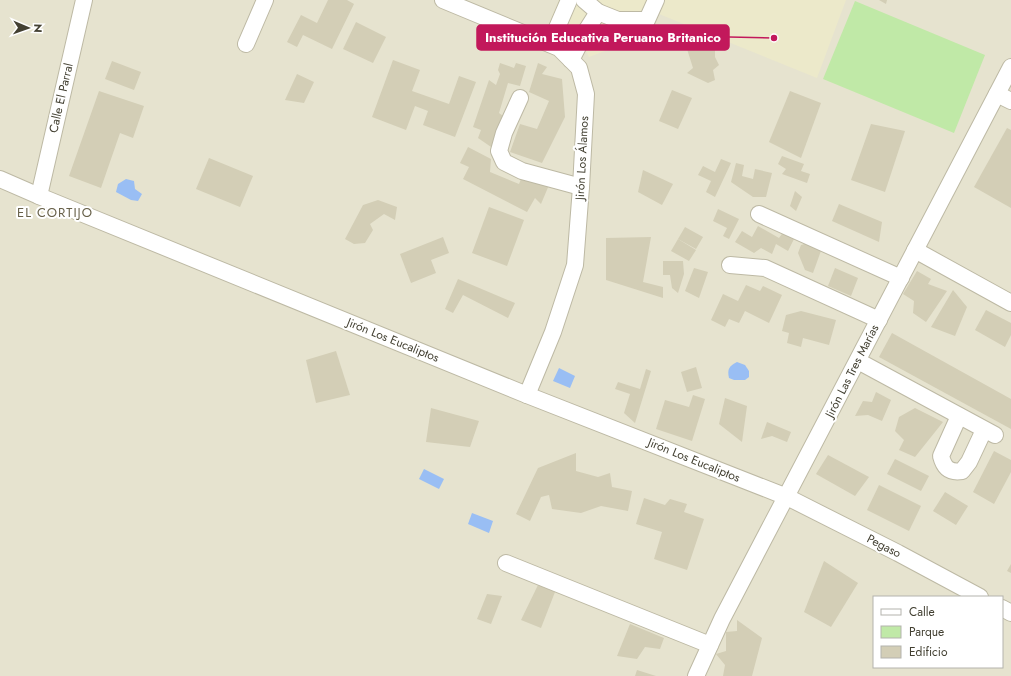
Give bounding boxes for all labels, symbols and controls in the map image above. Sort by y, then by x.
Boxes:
north arrow [8,8,48,48]
text: N [30,24,46,33]
callout: Institución Educativa Peruano Britanico [477,25,729,50]
text: Institución Educativa Peruano Britanico [485,28,721,47]
street label: Calle El Parral [44,61,78,135]
street label: Jirón Los Álamos [571,115,593,202]
district label: EL CORTIJO [17,203,93,222]
street label: Jirón Los Eucaliptos [342,313,442,367]
street label: Jirón Las Tres Marías [820,321,883,423]
street label: Jirón Los Eucaliptos [643,433,743,487]
street label: Pegaso [864,530,905,562]
legend [873,596,1003,668]
text: Calle [909,603,935,621]
text: Parque [909,623,944,641]
text: Edificio [909,643,948,661]

